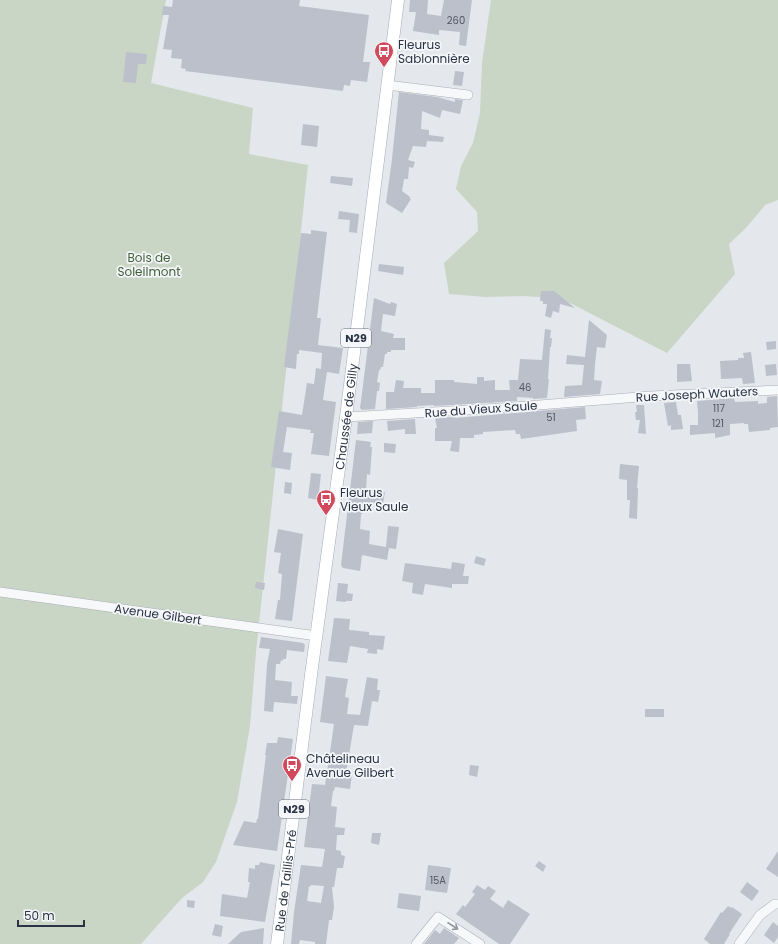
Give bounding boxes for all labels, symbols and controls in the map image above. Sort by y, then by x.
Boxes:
house number: 260 [447,13,465,28]
place label: Fleurus Sablonnière [398,36,470,67]
bus stop icon: Fleurus Sablonnière [373,40,395,68]
park label: Bois de Soleilmont [117,249,181,280]
road number: N29 [341,329,371,347]
street label: Chaussée de Gilly [330,362,361,471]
house number: 46 [519,380,531,395]
street label: Rue Joseph Wauters [635,382,759,406]
street label: Rue du Vieux Saule [424,397,538,421]
house number: 117 [713,401,725,416]
house number: 51 [546,410,556,425]
house number: 121 [712,416,724,431]
place label: Fleurus Vieux Saule [340,484,408,515]
bus stop icon: Fleurus Vieux Saule [315,488,337,516]
street label: Avenue Gilbert [113,599,203,629]
place label: Châtelineau Avenue Gilbert [306,750,394,781]
bus stop icon: Châtelineau Avenue Gilbert [281,754,303,782]
road number: N29 [279,800,309,818]
street label: Rue de Taillis-Pré [270,829,300,933]
house number: 15A [430,873,446,888]
scale bar [18,902,84,928]
text: 50 m [24,907,55,924]
one-way arrow [447,923,459,931]

